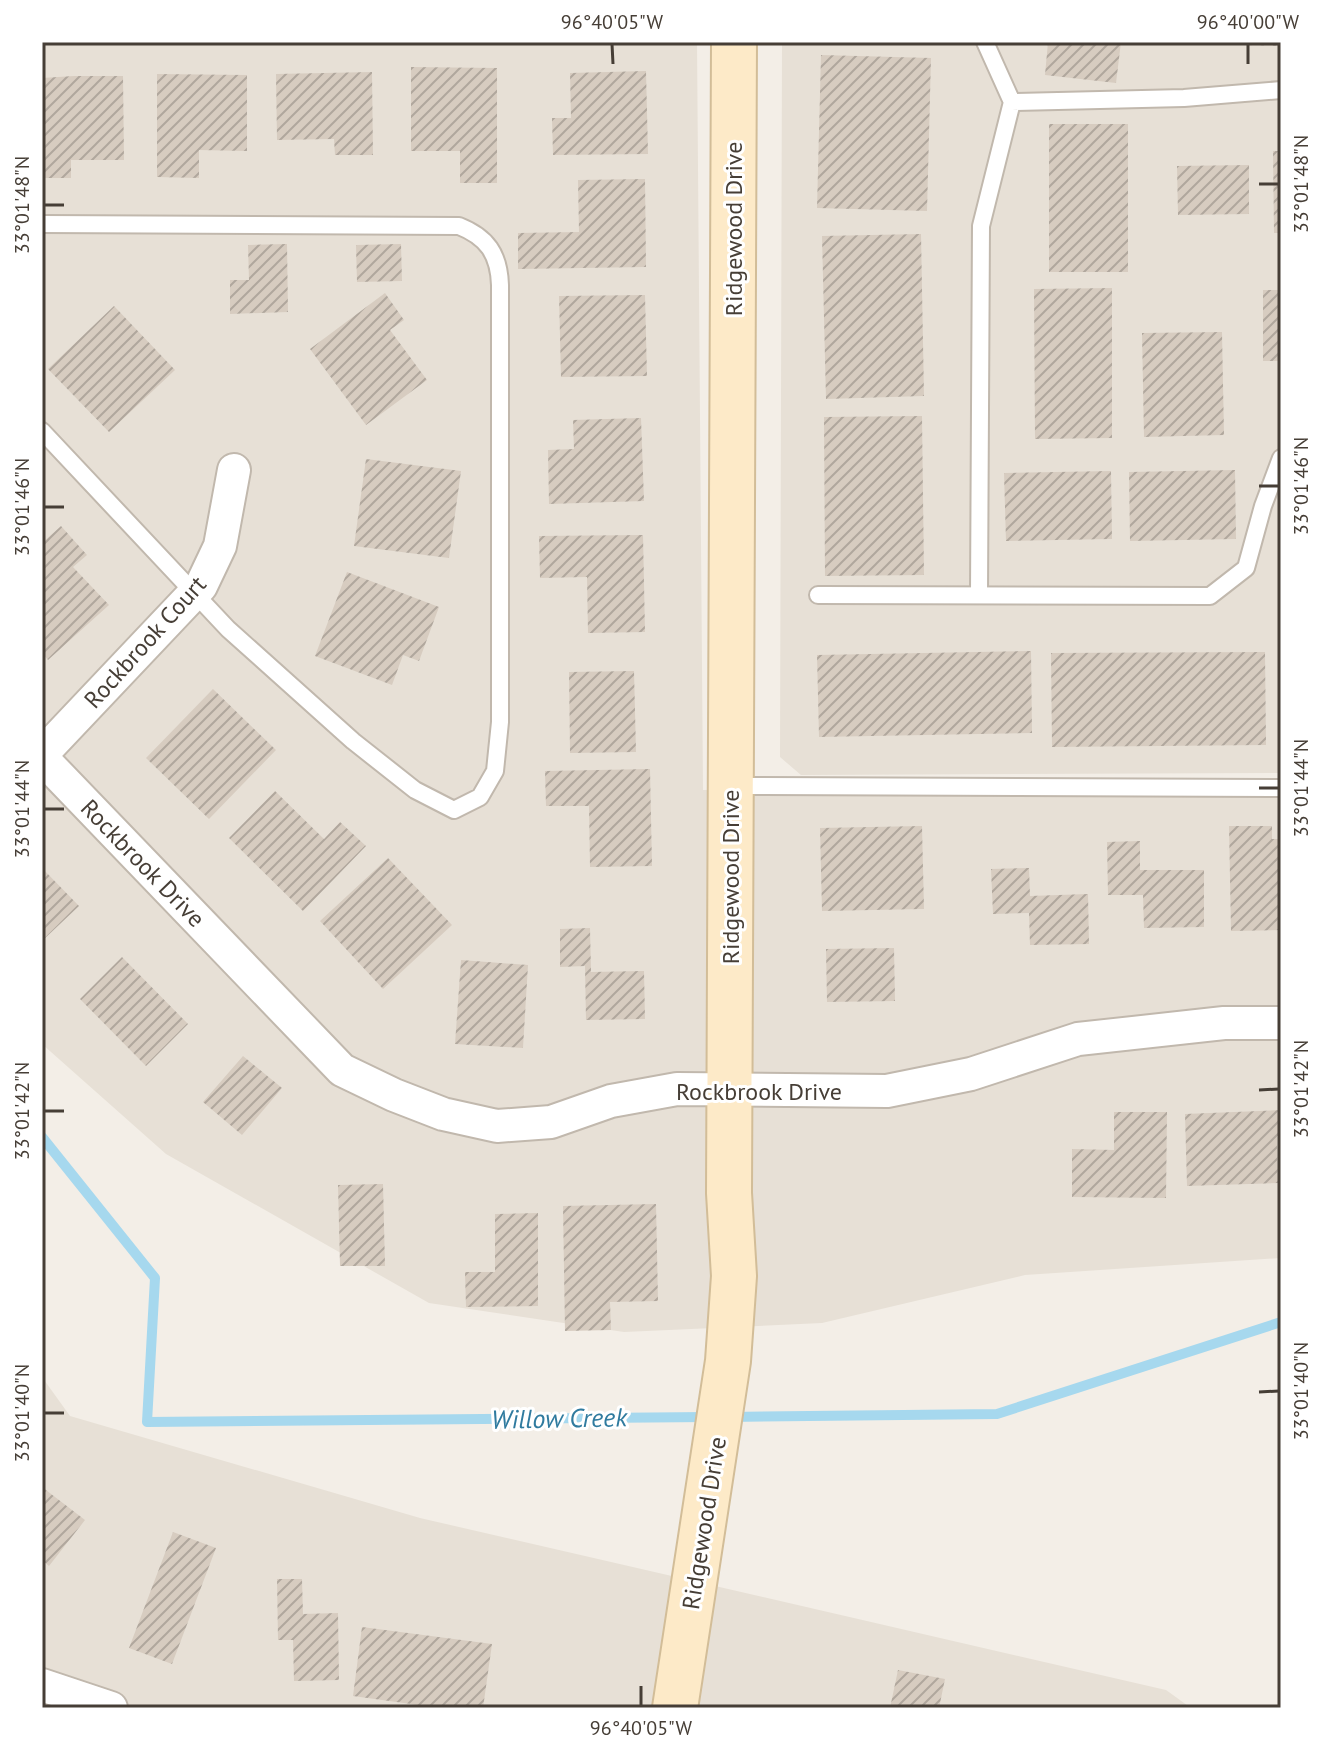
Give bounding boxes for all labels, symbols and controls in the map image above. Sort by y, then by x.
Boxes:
text: 96°40'05"W [561,9,664,35]
text: 96°40'00"W [1197,9,1300,35]
text: 33°01'48"N [1288,135,1314,233]
street label: Ridgewood Drive [718,142,749,316]
text: 33°01'48"N [9,156,35,254]
text: 33°01'46"N [1288,437,1314,535]
text: 33°01'46"N [9,458,35,556]
street label: Rockbrook Court [77,569,213,715]
text: 33°01'44"N [1288,739,1314,837]
text: 33°01'44"N [9,760,35,858]
street label: Ridgewood Drive [715,790,746,964]
street label: Rockbrook Drive [74,792,212,934]
text: 33°01'42"N [1288,1040,1314,1138]
text: 33°01'42"N [9,1062,35,1160]
street label: Rockbrook Drive [676,1076,842,1107]
text: 33°01'40"N [1288,1342,1314,1440]
text: 33°01'40"N [9,1364,35,1462]
water label: Willow Creek [491,1400,629,1436]
street label: Ridgewood Drive [675,1434,733,1612]
text: 96°40'05"W [590,1715,693,1741]

